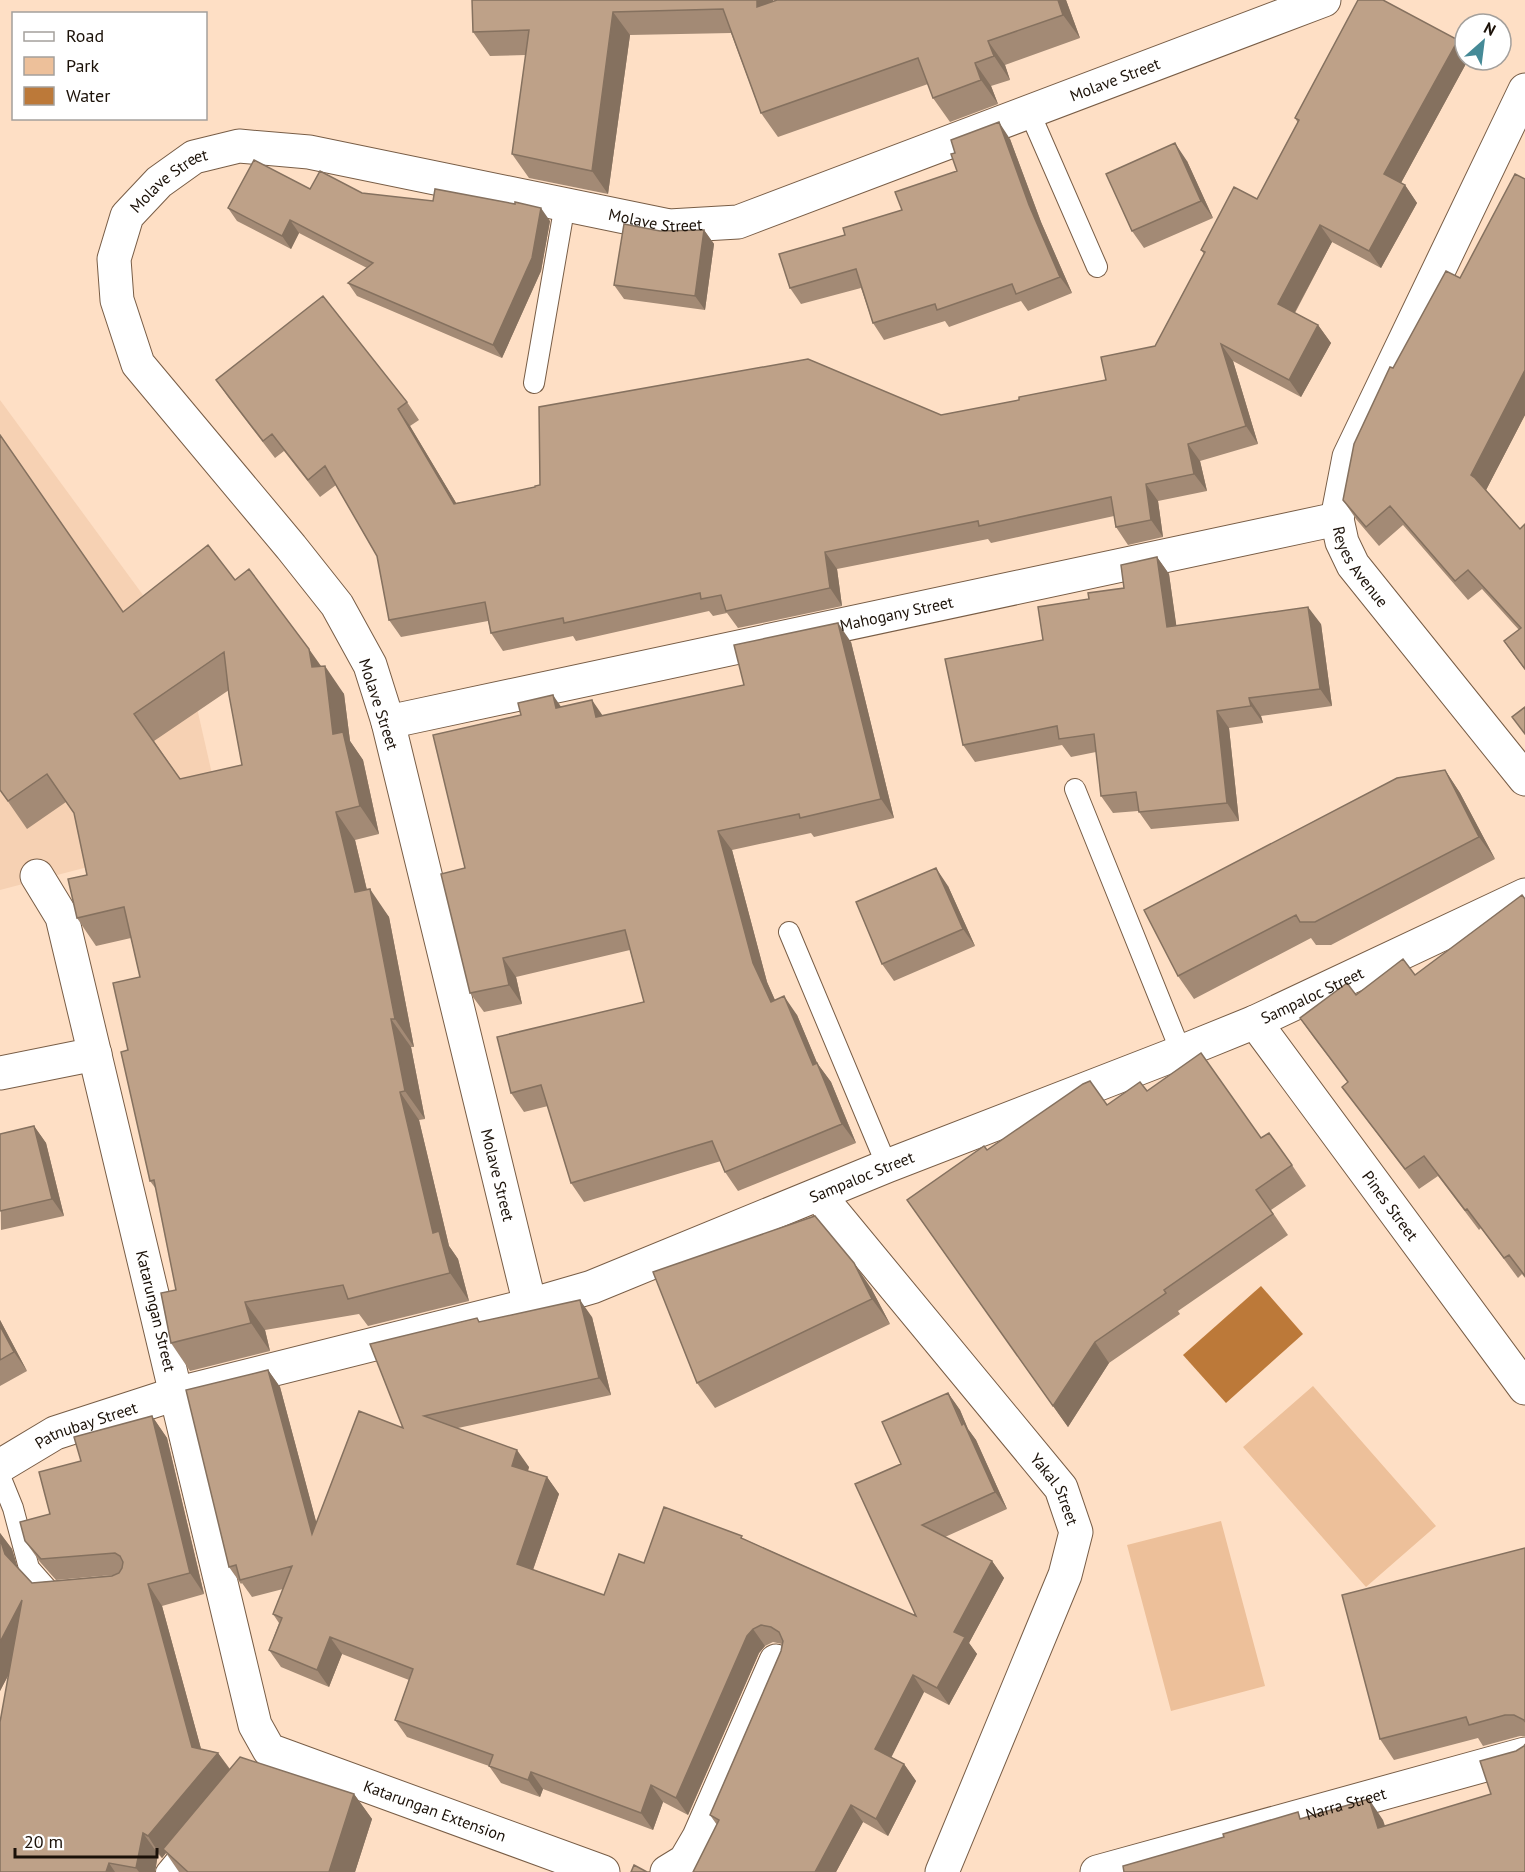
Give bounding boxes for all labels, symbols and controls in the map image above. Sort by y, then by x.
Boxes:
legend [12,12,207,120]
north arrow [1453,12,1513,72]
text: N [1481,17,1499,40]
text: Road [66,24,104,47]
street label: Molave Street [1067,53,1163,105]
text: Park [66,54,99,77]
text: Water [66,84,110,107]
street label: Molave Street [125,144,210,217]
street label: Molave Street [607,204,703,236]
street label: Reyes Avenue [1329,524,1393,611]
street label: Mahogany Street [838,591,956,635]
street label: Molave Street [355,656,403,753]
street label: Sampaloc Street [1257,962,1367,1028]
street label: Molave Street [477,1127,519,1224]
street label: Sampaloc Street [806,1146,917,1207]
street label: Pines Street [1358,1167,1423,1245]
street label: Katarungan Street [132,1248,180,1374]
street label: Patnubay Street [31,1397,140,1453]
street label: Yakal Street [1026,1449,1083,1528]
street label: Katarungan Extension [361,1775,509,1846]
street label: Narra Street [1303,1783,1389,1824]
scale bar [15,1821,158,1859]
text: 20 m [24,1830,63,1853]

